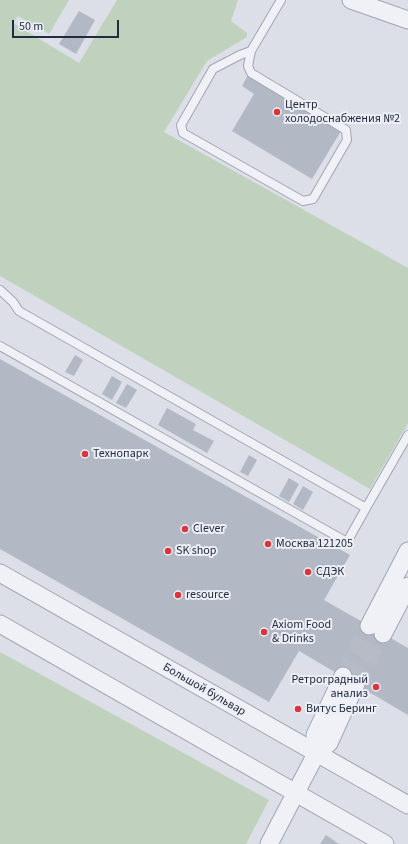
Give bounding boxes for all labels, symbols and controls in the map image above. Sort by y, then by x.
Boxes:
scale bar [14,12,121,38]
text: 50 m [19,18,43,35]
place label: Центр холодоснабжения №2 [285,98,400,126]
marker: Центр холодоснабжения №2 [272,107,282,117]
place label: Технопарк [93,447,148,461]
marker: Технопарк [80,449,90,459]
place label: Clever [193,522,225,536]
marker: Clever [180,524,190,534]
place label: Москва 121205 [276,537,353,551]
marker: Москва 121205 [263,539,273,549]
place label: SK shop [176,544,216,558]
marker: SK shop [163,546,173,556]
place label: СДЭК [316,565,344,579]
marker: СДЭК [303,567,313,577]
place label: resource [186,588,229,602]
marker: resource [173,590,183,600]
place label: Axiom Food & Drinks [272,618,331,646]
marker: Axiom Food & Drinks [259,627,269,637]
street label: Большой бульвар [160,660,248,720]
place label: Ретроградный анализ [291,673,368,701]
marker: Ретроградный анализ [371,682,381,692]
place label: Витус Беринг [306,702,377,716]
marker: Витус Беринг [293,704,303,714]

